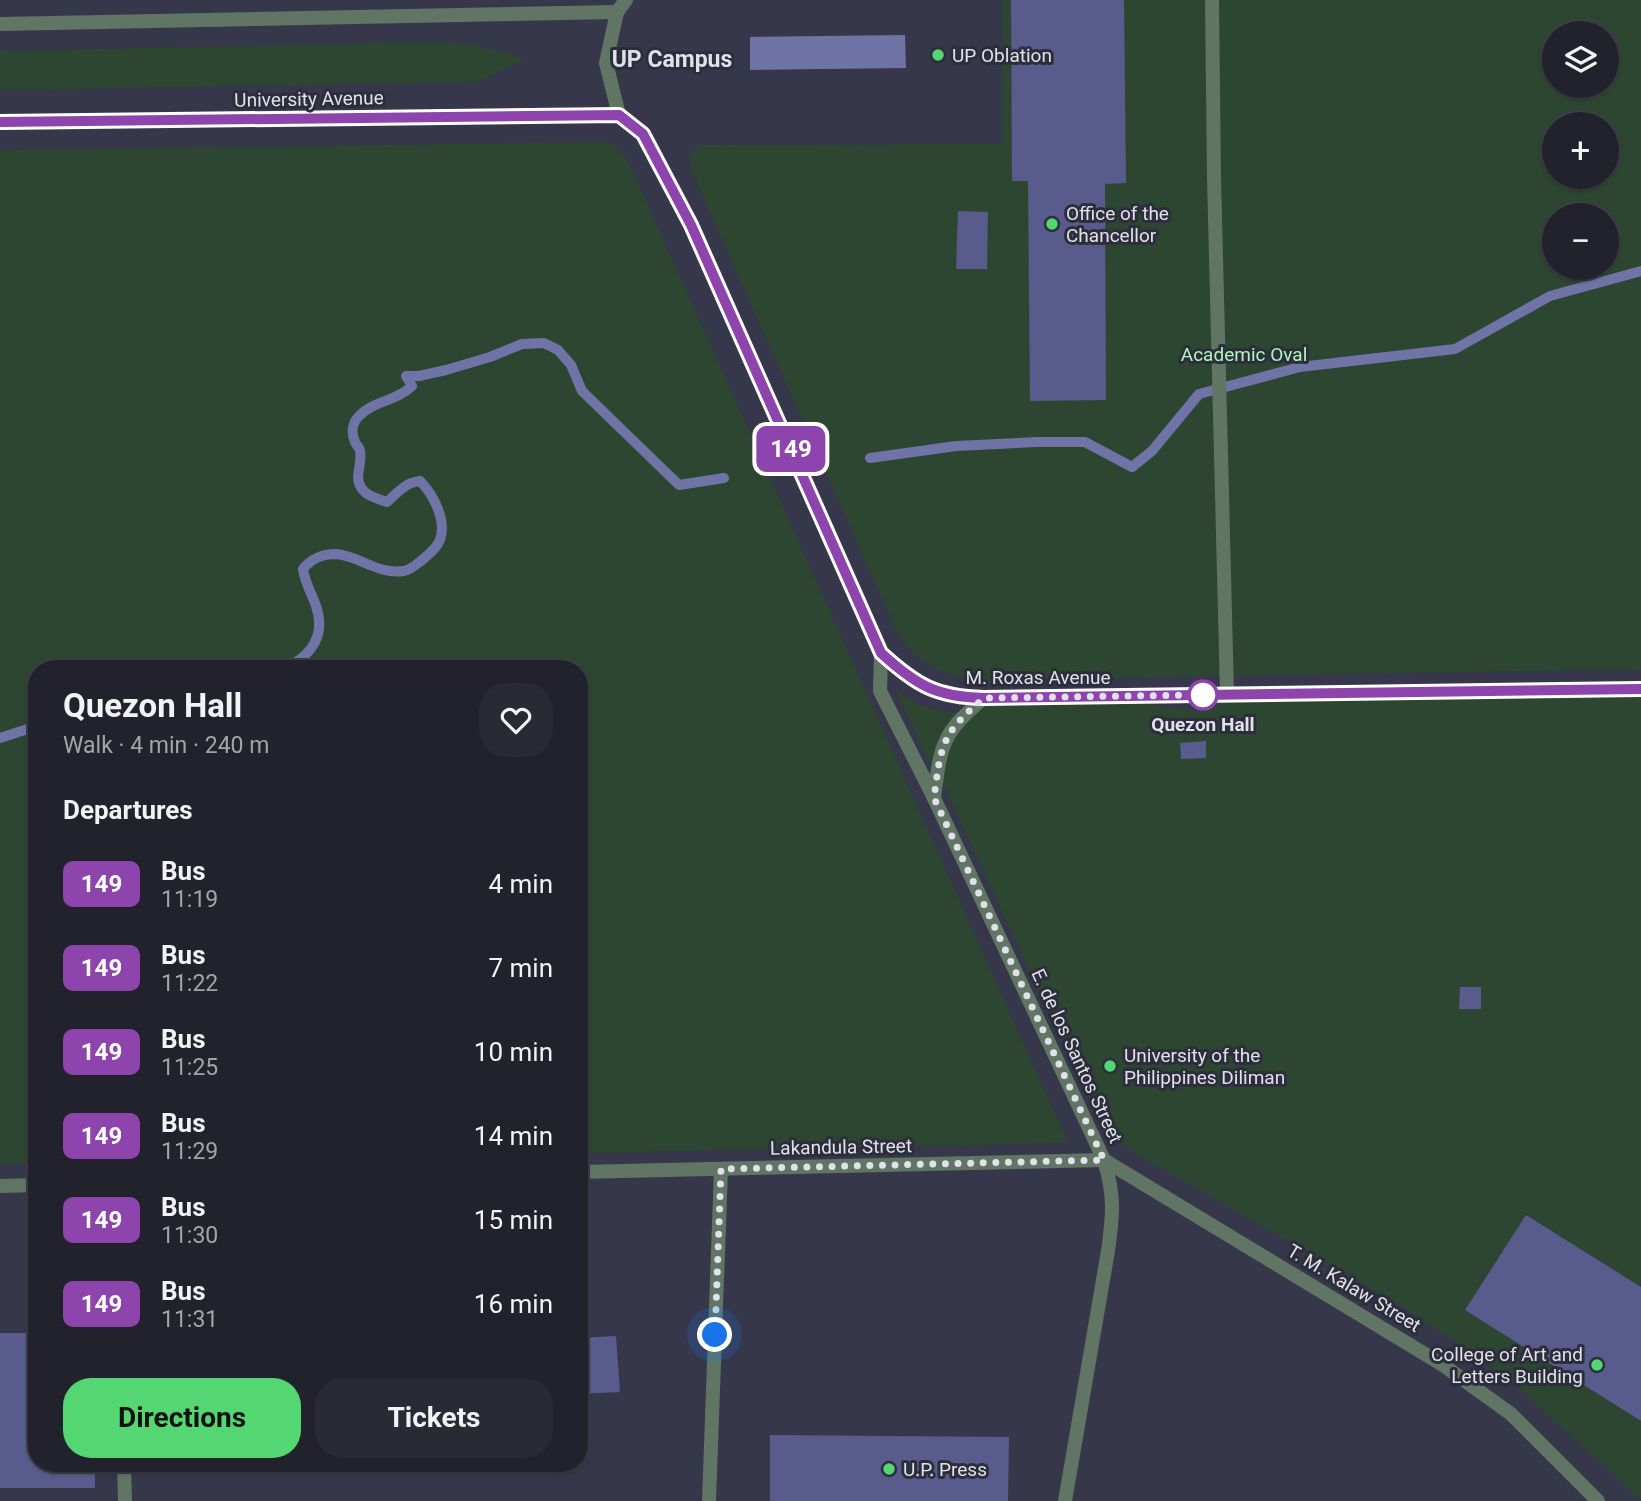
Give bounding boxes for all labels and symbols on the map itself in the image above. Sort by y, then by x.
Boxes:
place label: UP Oblation [952,44,1052,67]
district label: UP Campus [612,46,732,73]
marker: UP Oblation [930,47,946,63]
street label: University Avenue [234,86,384,112]
place label: Office of the Chancellor [1066,202,1169,247]
marker: Office of the Chancellor [1044,216,1060,232]
park label: Academic Oval [1181,343,1307,366]
line badge: 149 [751,426,831,472]
street label: M. Roxas Avenue [965,666,1111,689]
marker: Quezon Hall [1188,680,1218,710]
place label: Quezon Hall [1151,713,1255,736]
street label: E. de los Santos Street [1027,965,1127,1147]
place label: University of the Philippines Diliman [1124,1044,1285,1089]
marker: University of the Philippines Diliman [1102,1058,1118,1074]
street label: Lakandula Street [770,1134,912,1160]
street label: T. M. Kalaw Street [1283,1239,1425,1337]
your location [697,1317,732,1352]
place label: College of Art and Letters Building [1431,1343,1583,1388]
marker: College of Art and Letters Building [1589,1357,1605,1373]
place label: U.P. Press [903,1458,987,1481]
marker: U.P. Press [881,1461,897,1477]

